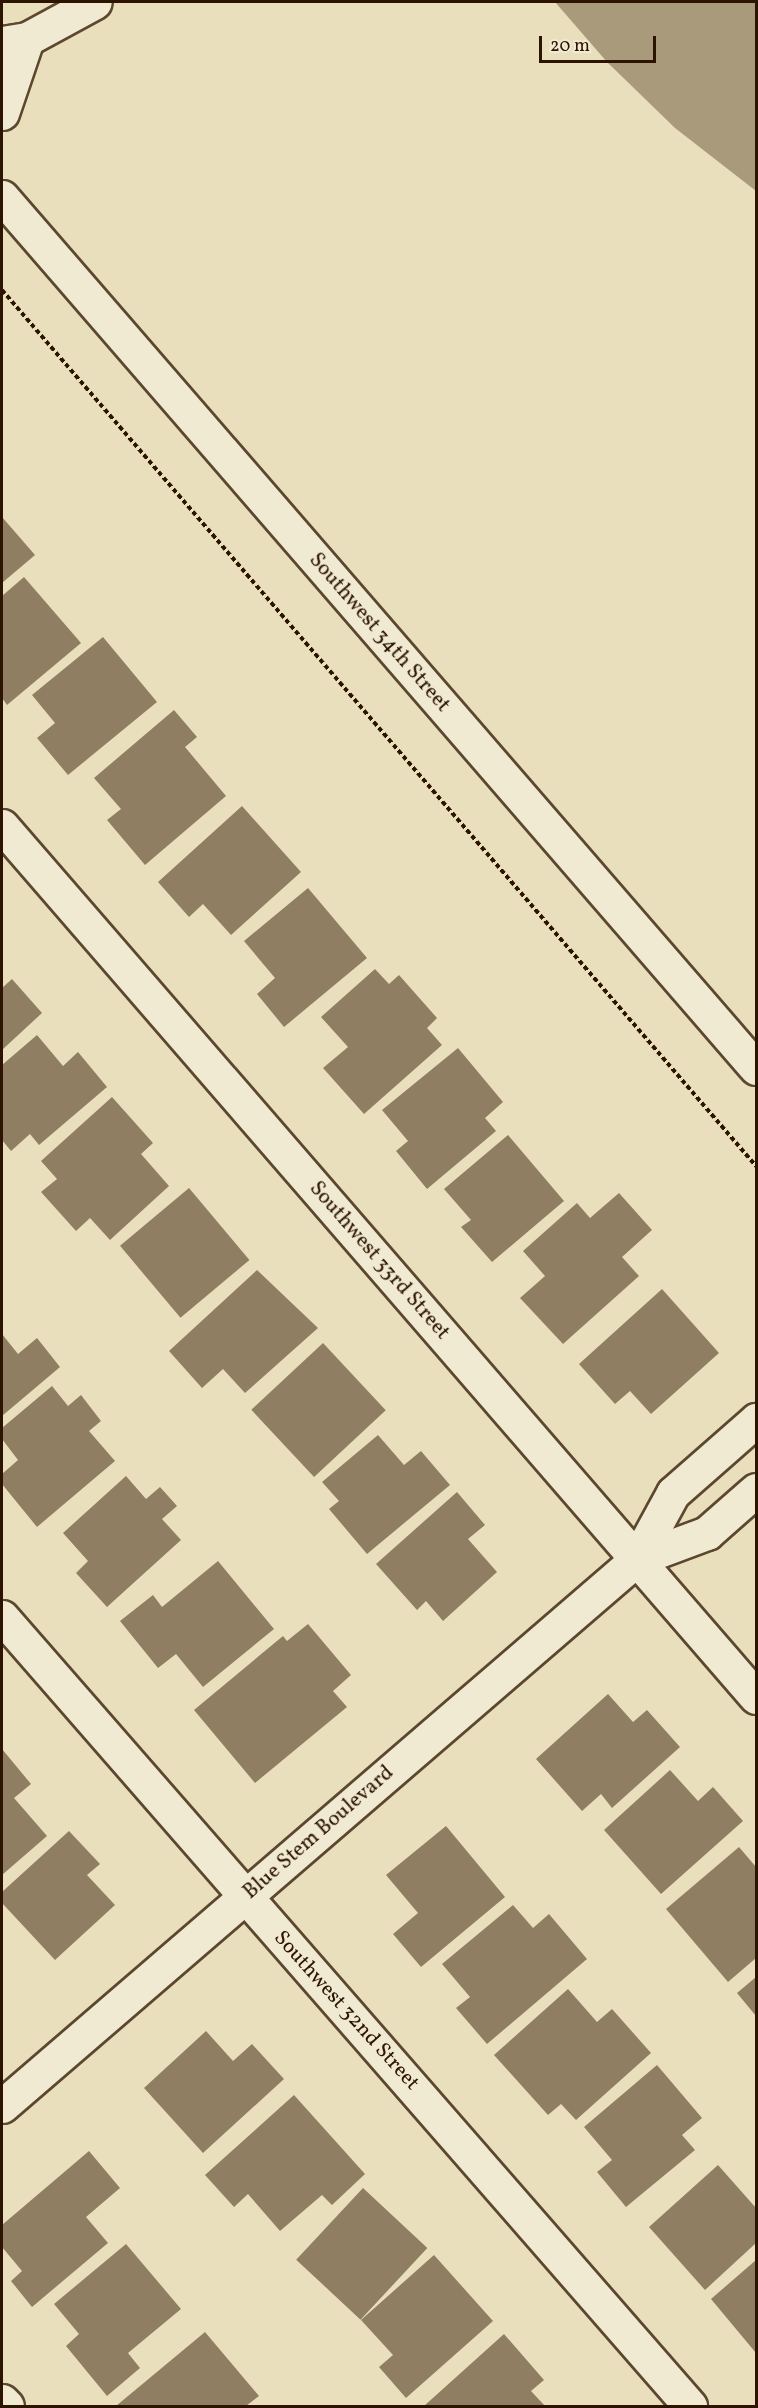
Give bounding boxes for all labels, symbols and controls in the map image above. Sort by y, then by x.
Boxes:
scale bar [542,24,659,62]
text: 20 m [550,34,590,59]
street label: Southwest 34th Street [303,548,455,718]
street label: Southwest 33rd Street [303,1177,455,1345]
street label: Blue Stem Boulevard [239,1761,399,1905]
street label: Southwest 32nd Street [268,1926,424,2096]

